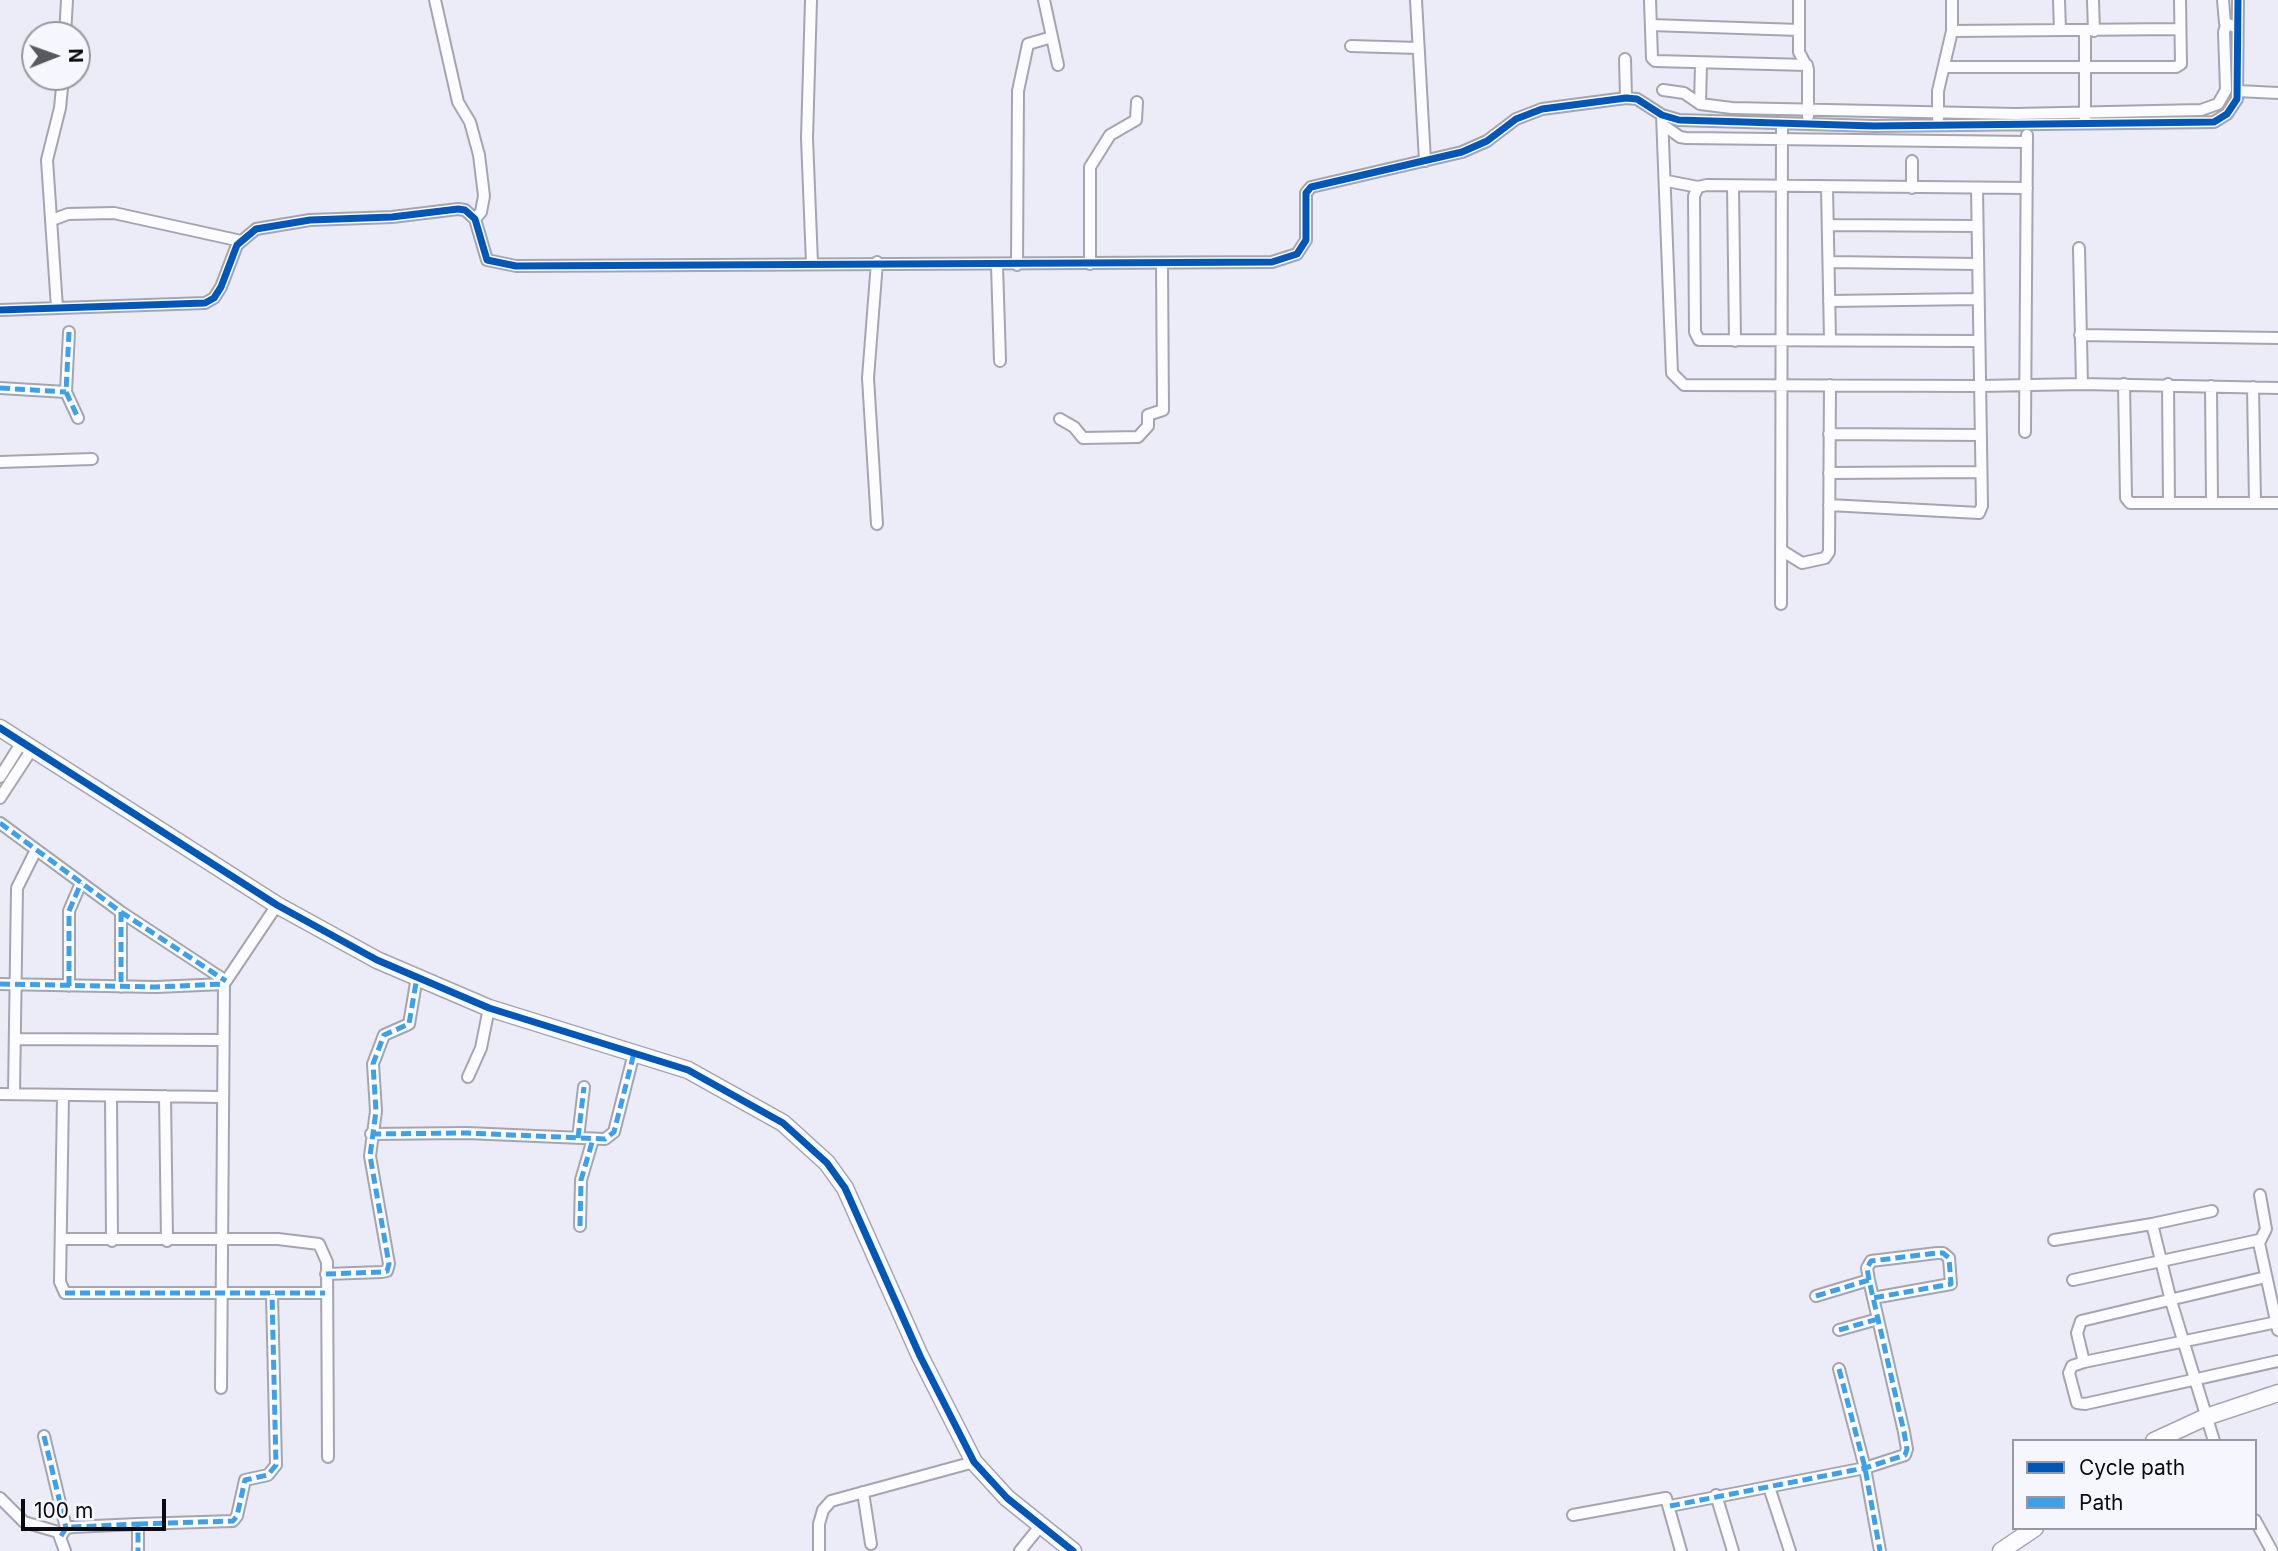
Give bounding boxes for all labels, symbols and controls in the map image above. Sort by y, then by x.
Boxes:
north arrow [21,21,91,91]
text: N [64,48,87,63]
legend [2012,1439,2257,1530]
text: Cycle path [2079,1455,2185,1480]
scale bar [24,1484,170,1528]
text: Path [2079,1490,2124,1515]
text: 100 m [34,1498,93,1523]

